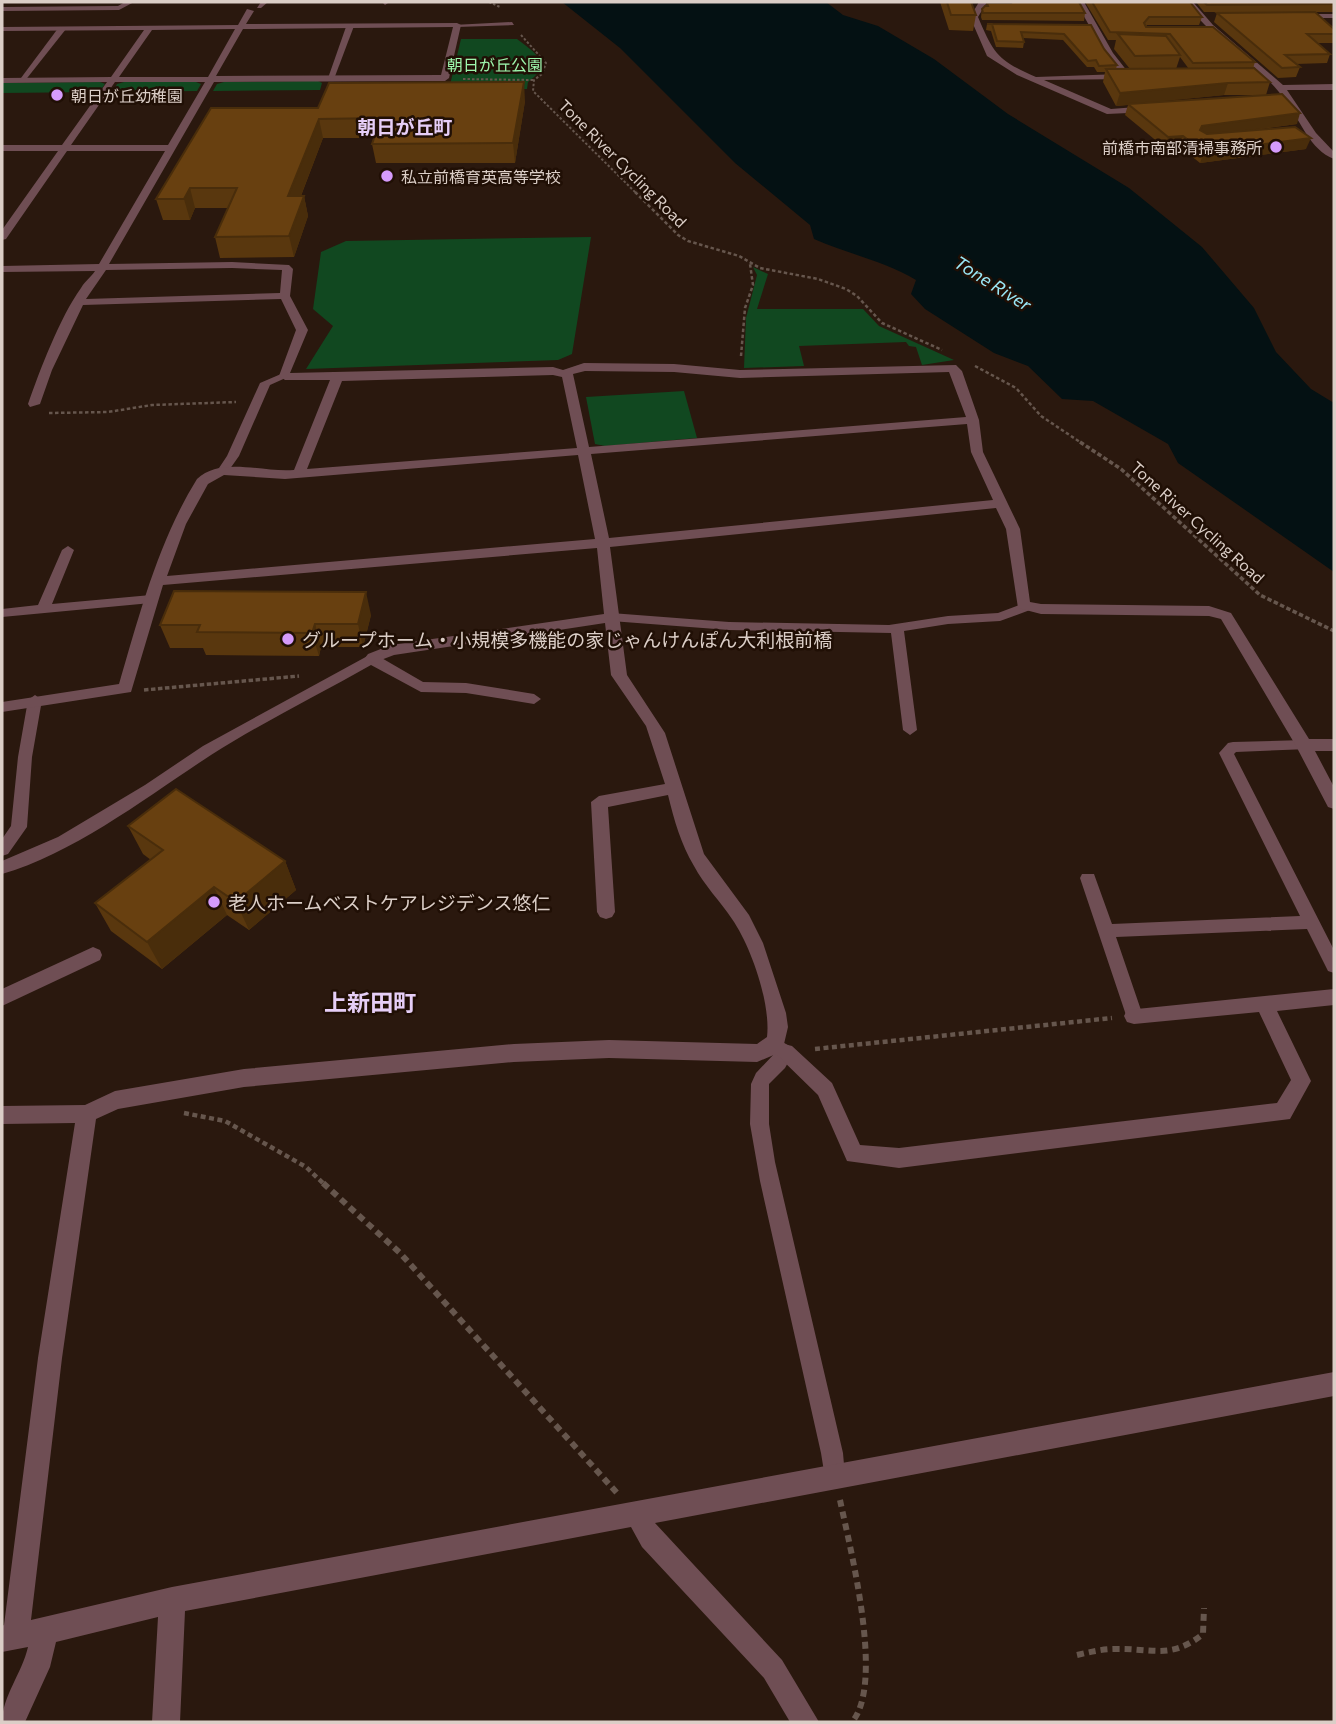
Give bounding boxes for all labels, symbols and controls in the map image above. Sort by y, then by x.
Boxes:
park label: 朝日が丘公園 [447,55,543,74]
place label: 朝日が丘幼稚園 [71,86,183,105]
marker: 朝日が丘幼稚園 [49,87,65,103]
street label: Tone River Cycling Road [555,95,691,231]
district label: 朝日が丘町 [357,115,453,138]
place label: 前橋市南部清掃事務所 [1102,138,1262,157]
marker: 前橋市南部清掃事務所 [1268,139,1284,155]
place label: 私立前橋育英高等学校 [401,167,561,186]
marker: 私立前橋育英高等学校 [379,168,395,184]
water label: Tone River [950,251,1036,316]
street label: Tone River Cycling Road [1127,457,1269,587]
place label: グループホーム・小規模多機能の家じゃんけんぽん大利根前橋 [302,628,832,651]
marker: グループホーム・小規模多機能の家じゃんけんぽん大利根前橋 [280,631,296,647]
place label: 老人ホームベストケアレジデンス悠仁 [228,891,550,914]
marker: 老人ホームベストケアレジデンス悠仁 [206,894,222,910]
district label: 上新田町 [324,988,416,1016]

